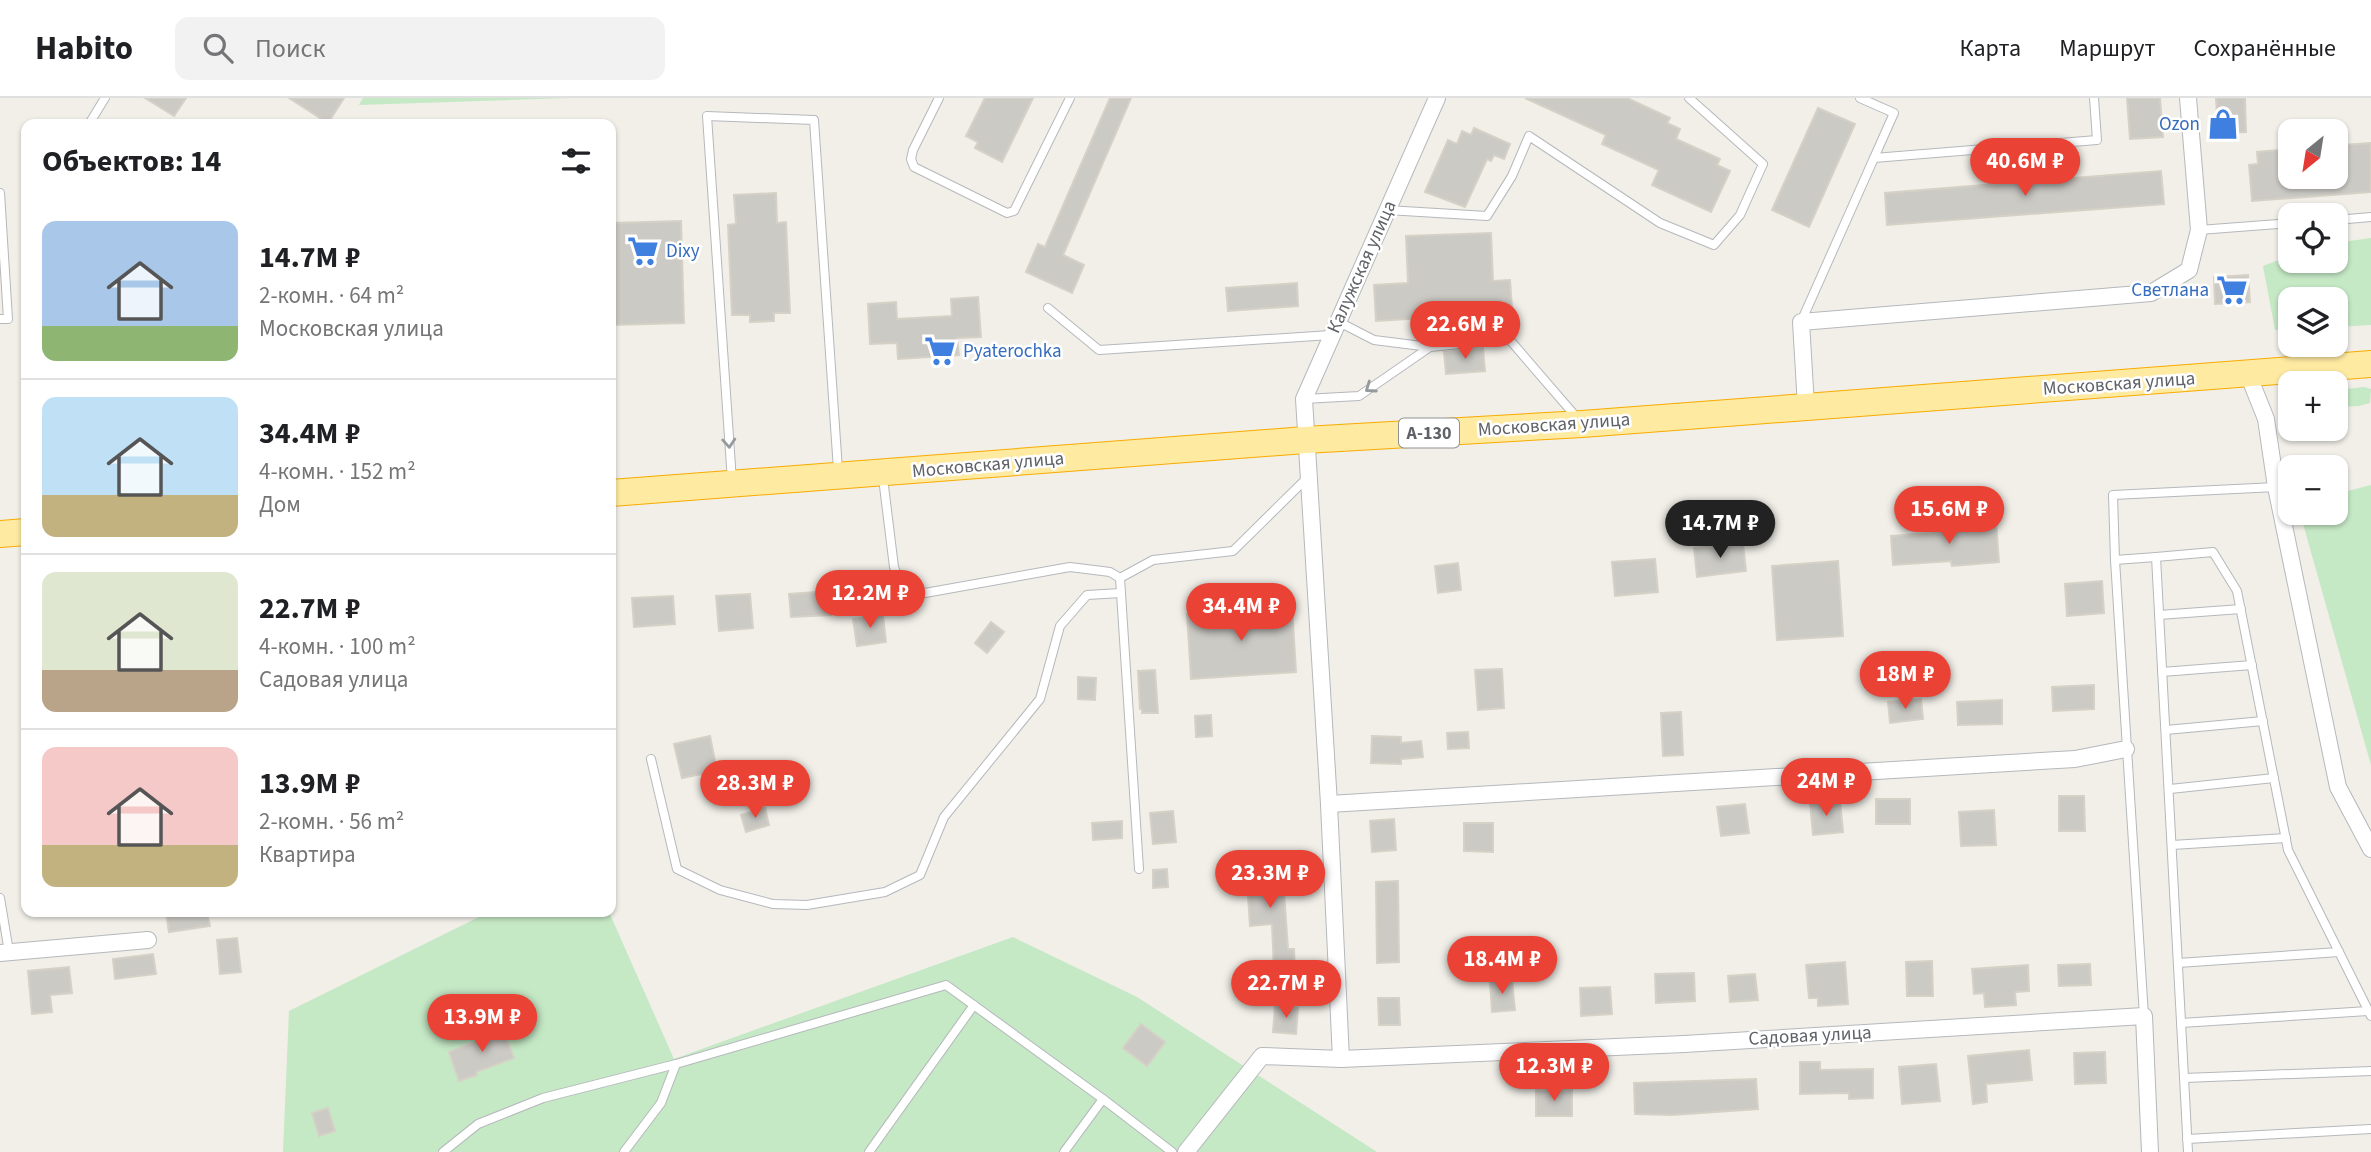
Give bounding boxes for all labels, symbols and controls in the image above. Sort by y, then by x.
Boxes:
search box [175,17,665,80]
text: Habito [35,25,133,72]
icon: search [199,29,237,67]
text: Поиск [255,30,325,67]
text: Карта [1960,31,2021,66]
text: Маршрут [2059,31,2155,66]
text: Сохранённые [2193,31,2336,66]
shop icon: Ozon [2206,107,2240,141]
place label: Ozon [2159,111,2200,138]
north arrow [2278,119,2348,189]
map controls [2278,119,2348,525]
pin: 40.6M ₽ [1960,139,2090,198]
text: Объектов: 14 [42,140,221,183]
icon: filters [557,142,595,180]
text: 40.6M ₽ [1986,144,2064,177]
street label: Калужская улица [1321,196,1403,338]
button: locate [2278,203,2348,273]
supermarket icon: Dixy [626,234,660,268]
text: 14.7M ₽ [259,236,360,279]
place label: Dixy [666,238,700,265]
icon: home [98,249,182,333]
supermarket icon: Светлана [2215,273,2249,307]
place label: Светлана [2131,277,2209,304]
text: 2-комн. · 64 m² [259,279,404,312]
button: layers [2278,287,2348,357]
pin: 22.6M ₽ [1400,302,1530,361]
text: 22.6M ₽ [1426,307,1504,340]
text: Московская улица [259,312,444,345]
supermarket icon: Pyaterochka [923,334,957,368]
place label: Pyaterochka [963,338,1062,365]
street label: Московская улица [2042,365,2196,403]
button: + [2278,371,2348,441]
one-way arrow [1365,380,1378,392]
street label: Московская улица [1477,406,1631,444]
text: 34.4M ₽ [259,412,360,455]
road number: А-130 [1399,418,1459,447]
icon: home [98,425,182,509]
one-way arrow [722,438,737,449]
street label: Московская улица [911,445,1065,485]
text: 4-комн. · 152 m² [259,455,416,488]
button: − [2278,455,2348,525]
pin: 15.6M ₽ [1884,486,2014,546]
text: Дом [259,488,301,521]
text: 15.6M ₽ [1910,492,1988,525]
pin: 14.7M ₽ [1655,500,1785,560]
text: 14.7M ₽ [1681,506,1759,539]
pin: 12.2M ₽ [805,570,935,630]
text: 12.2M ₽ [831,576,909,609]
pin: 34.4M ₽ [1176,584,1306,643]
text: 22.7M ₽ [259,587,360,630]
text: 34.4M ₽ [1202,589,1280,622]
icon: home [98,600,182,684]
text: 4-комн. · 100 m² [259,630,416,663]
pin: 18M ₽ [1856,652,1954,711]
text: 18M ₽ [1876,657,1934,690]
text: Садовая улица [259,663,408,696]
pin: 24M ₽ [1777,758,1875,818]
pin: 28.3M ₽ [690,760,820,820]
text: 13.9M ₽ [259,762,360,805]
text: 24M ₽ [1797,764,1855,797]
text: 28.3M ₽ [716,766,794,799]
icon: home [98,775,182,859]
text: 2-комн. · 56 m² [259,805,404,838]
text: Квартира [259,838,356,871]
pin: 23.3M ₽ [1205,850,1335,910]
text: 23.3M ₽ [1231,856,1309,889]
pin: 18.4M ₽ [1437,936,1567,996]
text: 18.4M ₽ [1463,942,1541,975]
pin: 22.7M ₽ [1221,960,1351,1020]
text: 22.7M ₽ [1247,966,1325,999]
pin: 13.9M ₽ [417,995,547,1054]
text: 13.9M ₽ [443,1000,521,1033]
street label: Садовая улица [1748,1019,1872,1053]
pin: 12.3M ₽ [1489,1044,1619,1103]
text: 12.3M ₽ [1515,1049,1593,1082]

